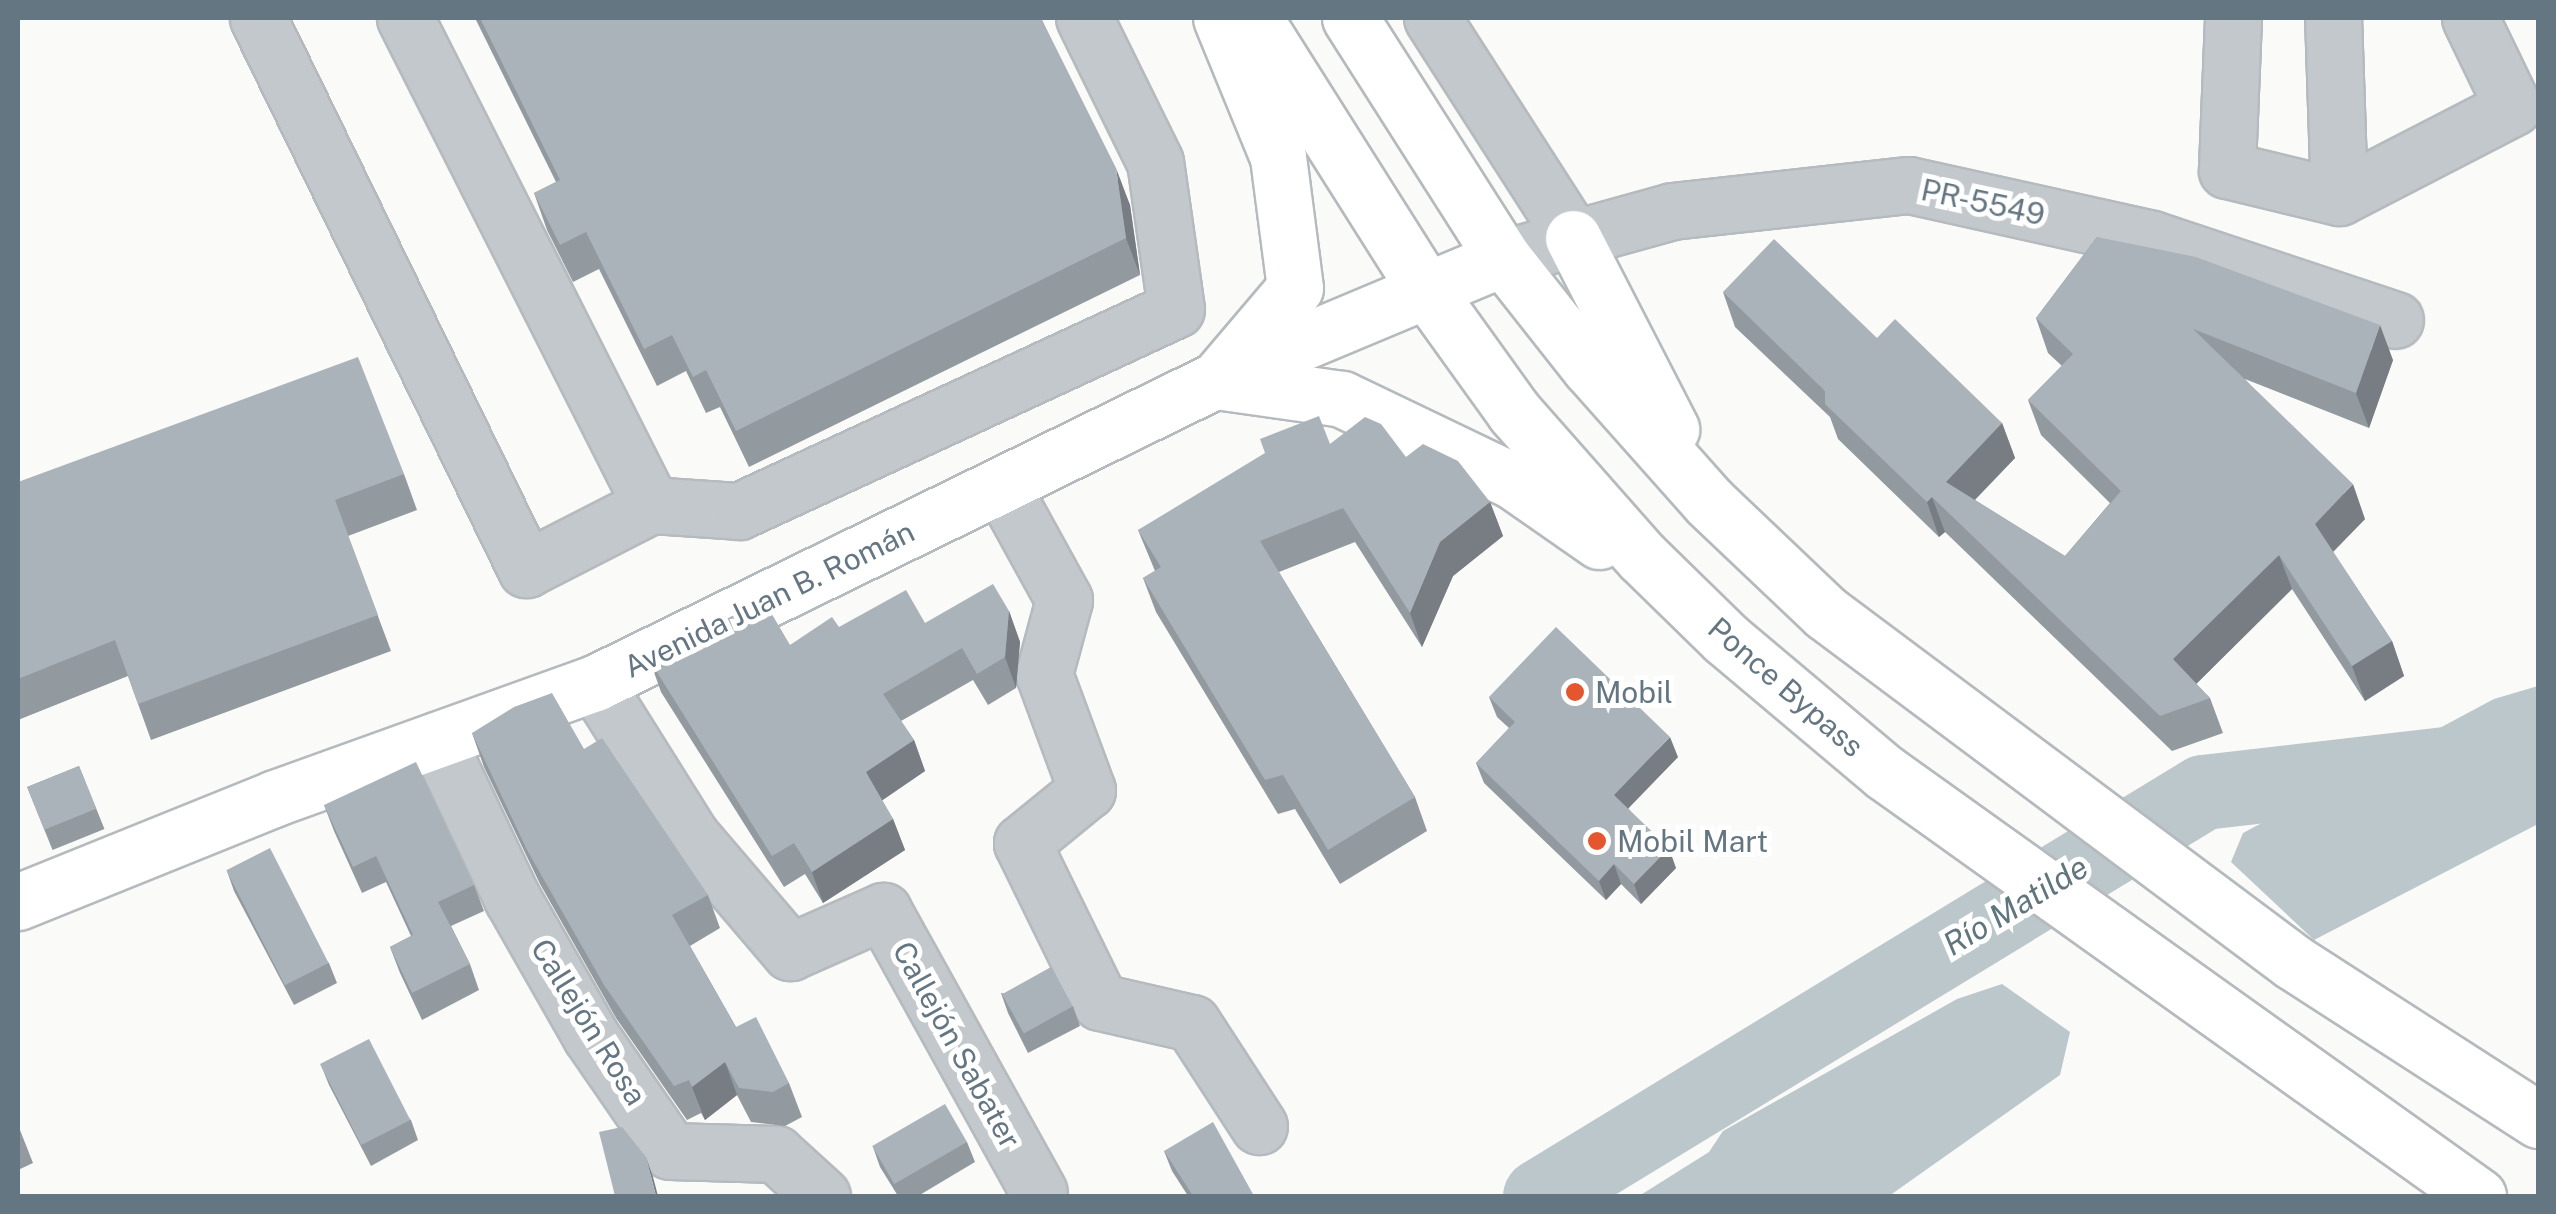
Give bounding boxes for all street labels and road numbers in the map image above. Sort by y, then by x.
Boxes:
street label: PR-5549 [1918,171,2048,233]
street label: Avenida Juan B. Román [618,513,920,685]
street label: Ponce Bypass [1701,610,1871,764]
street label: Callejón Rosa [524,932,654,1112]
street label: Callejón Sabater [885,935,1029,1155]

